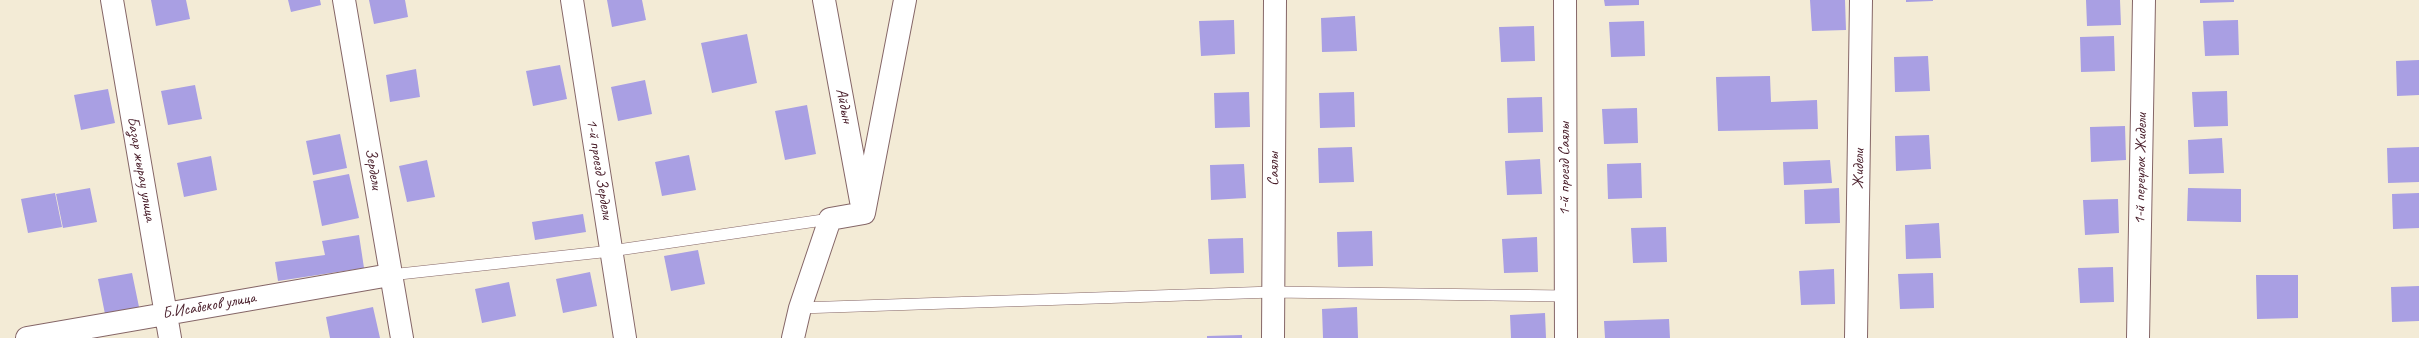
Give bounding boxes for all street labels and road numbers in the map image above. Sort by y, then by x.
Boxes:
street label: Айдын [831,87,857,125]
street label: 1-й переулок Жидели [2130,113,2152,225]
street label: Базар жырау улица [122,115,160,223]
street label: 1-й проезд Зердели [582,118,616,220]
street label: 1-й проезд Саялы [1555,122,1575,216]
street label: Зердели [360,147,386,191]
street label: Жидели [1849,149,1869,189]
street label: Саялы [1264,152,1284,186]
street label: Б.Исабеков улица [161,288,257,324]

